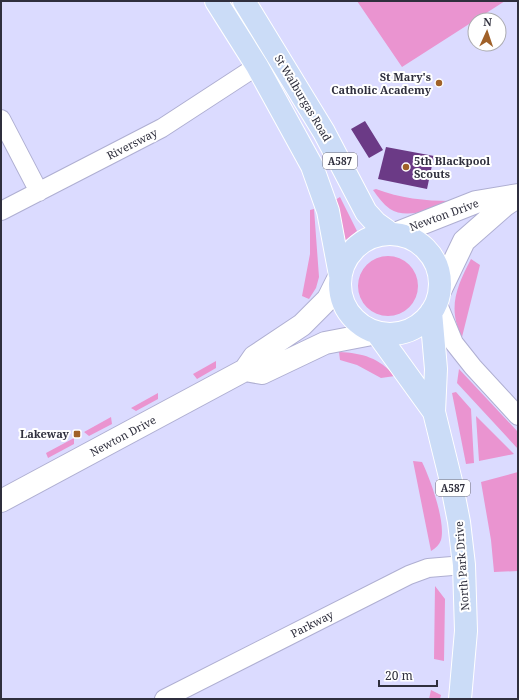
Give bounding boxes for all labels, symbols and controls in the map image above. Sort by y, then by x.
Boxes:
north arrow [467,12,507,52]
text: N [483,14,493,29]
street label: St Walburgas Road [272,52,335,144]
place label: St Mary's Catholic Academy [331,69,432,97]
marker: St Mary's Catholic Academy [434,78,444,88]
street label: Riversway [104,124,160,163]
road number: A587 [323,153,357,169]
place label: 5th Blackpool Scouts [414,153,490,181]
marker: 5th Blackpool Scouts [401,162,411,172]
street label: Newton Drive [407,195,481,234]
street label: Newton Drive [87,412,159,459]
place label: Lakeway [20,426,70,441]
marker: Lakeway [72,429,82,439]
road number: A587 [436,480,470,496]
street label: North Park Drive [451,521,472,611]
street label: Parkway [288,606,336,641]
scale bar [379,662,437,688]
text: 20 m [385,667,413,684]

